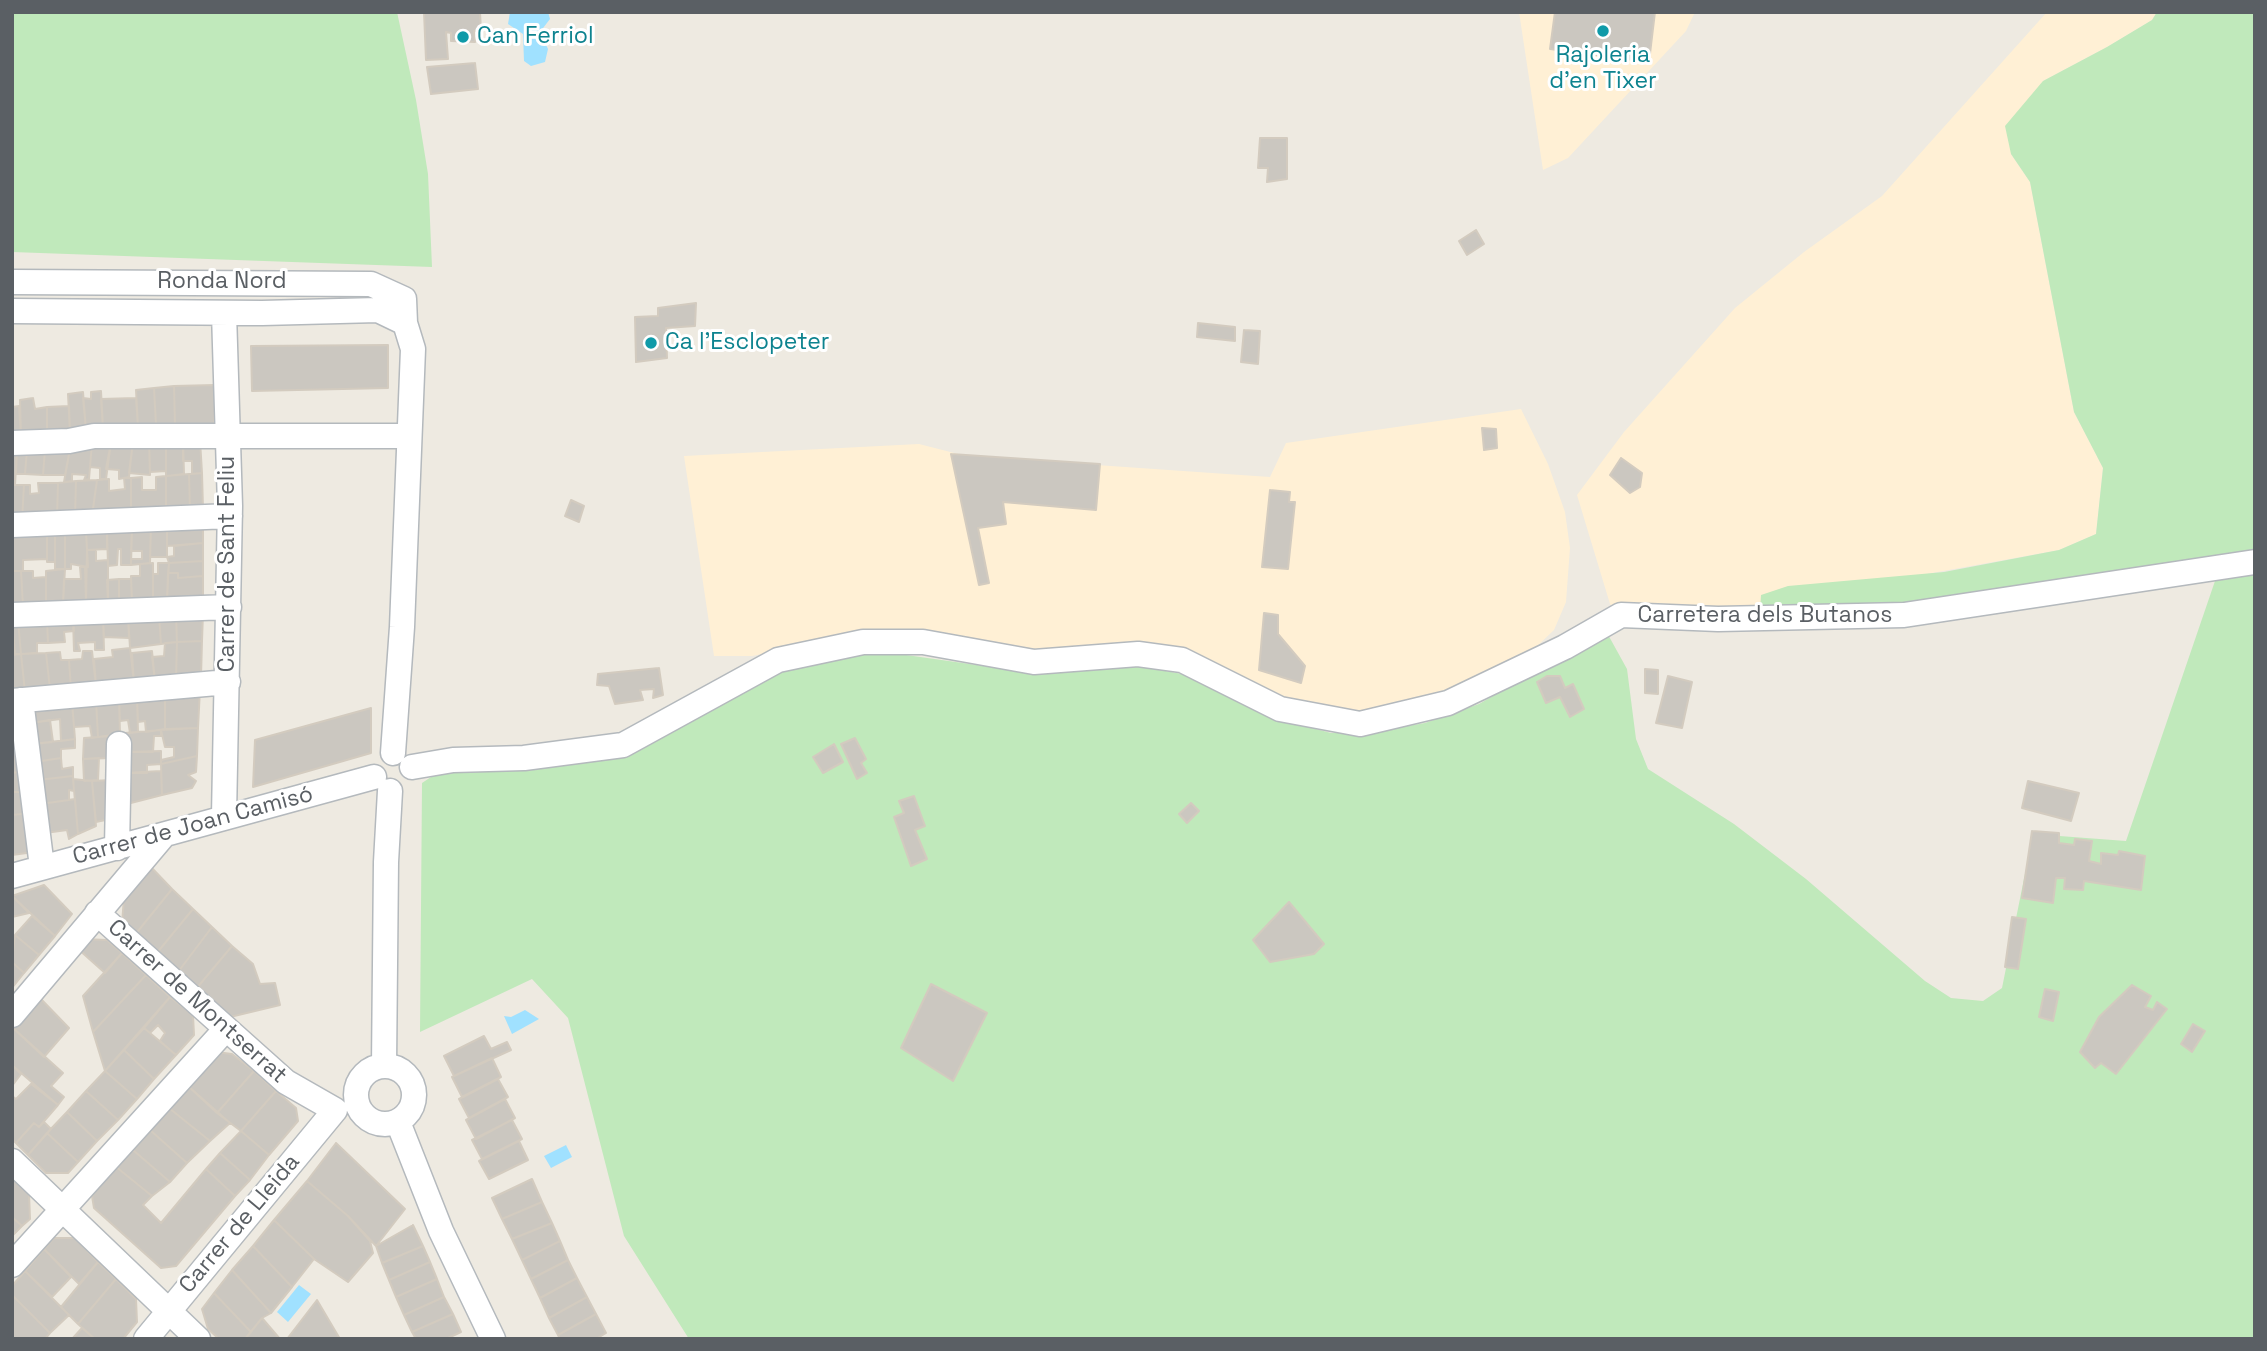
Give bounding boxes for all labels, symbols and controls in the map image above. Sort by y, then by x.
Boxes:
place label: Can Ferriol [477,23,594,51]
marker: Rajoleria d'en Tixer [1595,23,1611,39]
marker: Can Ferriol [455,29,471,45]
place label: Rajoleria d'en Tixer [1549,42,1657,96]
street label: Ronda Nord [157,268,287,296]
place label: Ca l'Esclopeter [665,329,829,357]
marker: Ca l'Esclopeter [643,335,659,351]
street label: Carrer de Sant Feliu [214,456,242,672]
street label: Carretera dels Butanos [1638,602,1892,630]
street label: Carrer de Joan Camisó [70,781,316,871]
street label: Carrer de Montserrat [102,914,292,1090]
street label: Carrer de Lleida [174,1149,306,1299]

